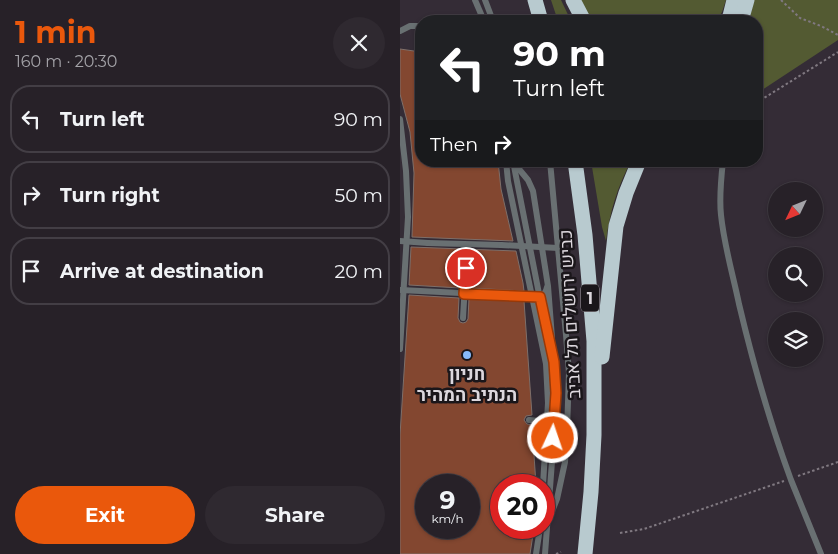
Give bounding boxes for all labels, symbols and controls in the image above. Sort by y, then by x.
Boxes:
text: 1 min [15,14,96,51]
button: close [333,17,385,69]
text: 90 m [513,32,606,75]
icon: left [430,35,495,100]
text: 160 m · 20:30 [15,52,117,71]
text: Turn left [513,75,605,102]
icon: left [17,105,45,133]
text: Turn left [60,108,145,131]
text: 90 m [334,108,383,131]
icon: right [488,130,516,158]
text: Then [430,133,478,156]
icon: right [17,181,45,209]
north arrow [768,182,822,238]
map controls [768,182,823,367]
text: Turn right [60,184,160,207]
text: 50 m [335,184,383,207]
street label: כביש ירושלים תל אביב [555,229,585,399]
pin [445,247,487,289]
button: search [768,247,823,302]
icon: arrive [452,254,480,282]
icon: arrive [17,257,45,285]
text: Arrive at destination [60,260,264,283]
text: 20 m [335,260,383,283]
road number: 1 [581,284,599,312]
button: layers [768,312,823,367]
marker: חניון הנתיב המהיר [461,349,473,361]
place label: חניון הנתיב המהיר [417,363,517,406]
position arrow [526,411,578,463]
speed limit sign: 20 [490,474,555,539]
text: 9 [440,485,455,515]
button: Exit [15,486,195,544]
button: Share [205,486,385,544]
text: km/h [431,511,464,526]

